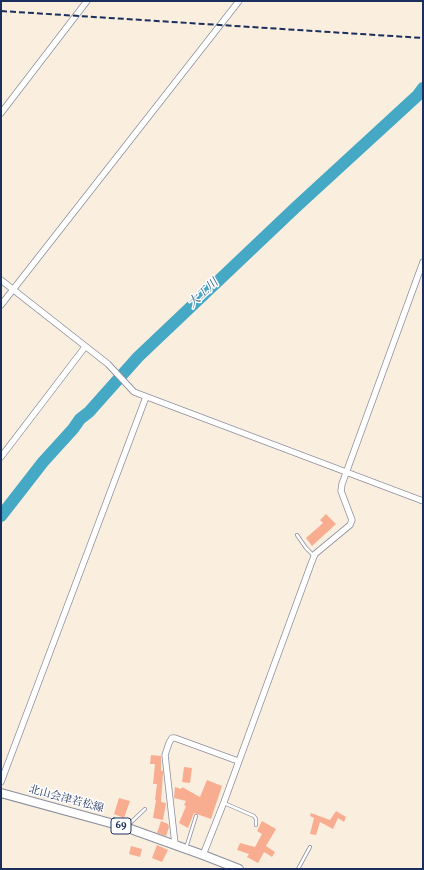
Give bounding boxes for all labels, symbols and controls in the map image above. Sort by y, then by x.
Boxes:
water label: 大工川 [186,276,222,312]
street label: 北山会津若松線 [27,784,105,816]
road number: 69 [111,818,131,834]

